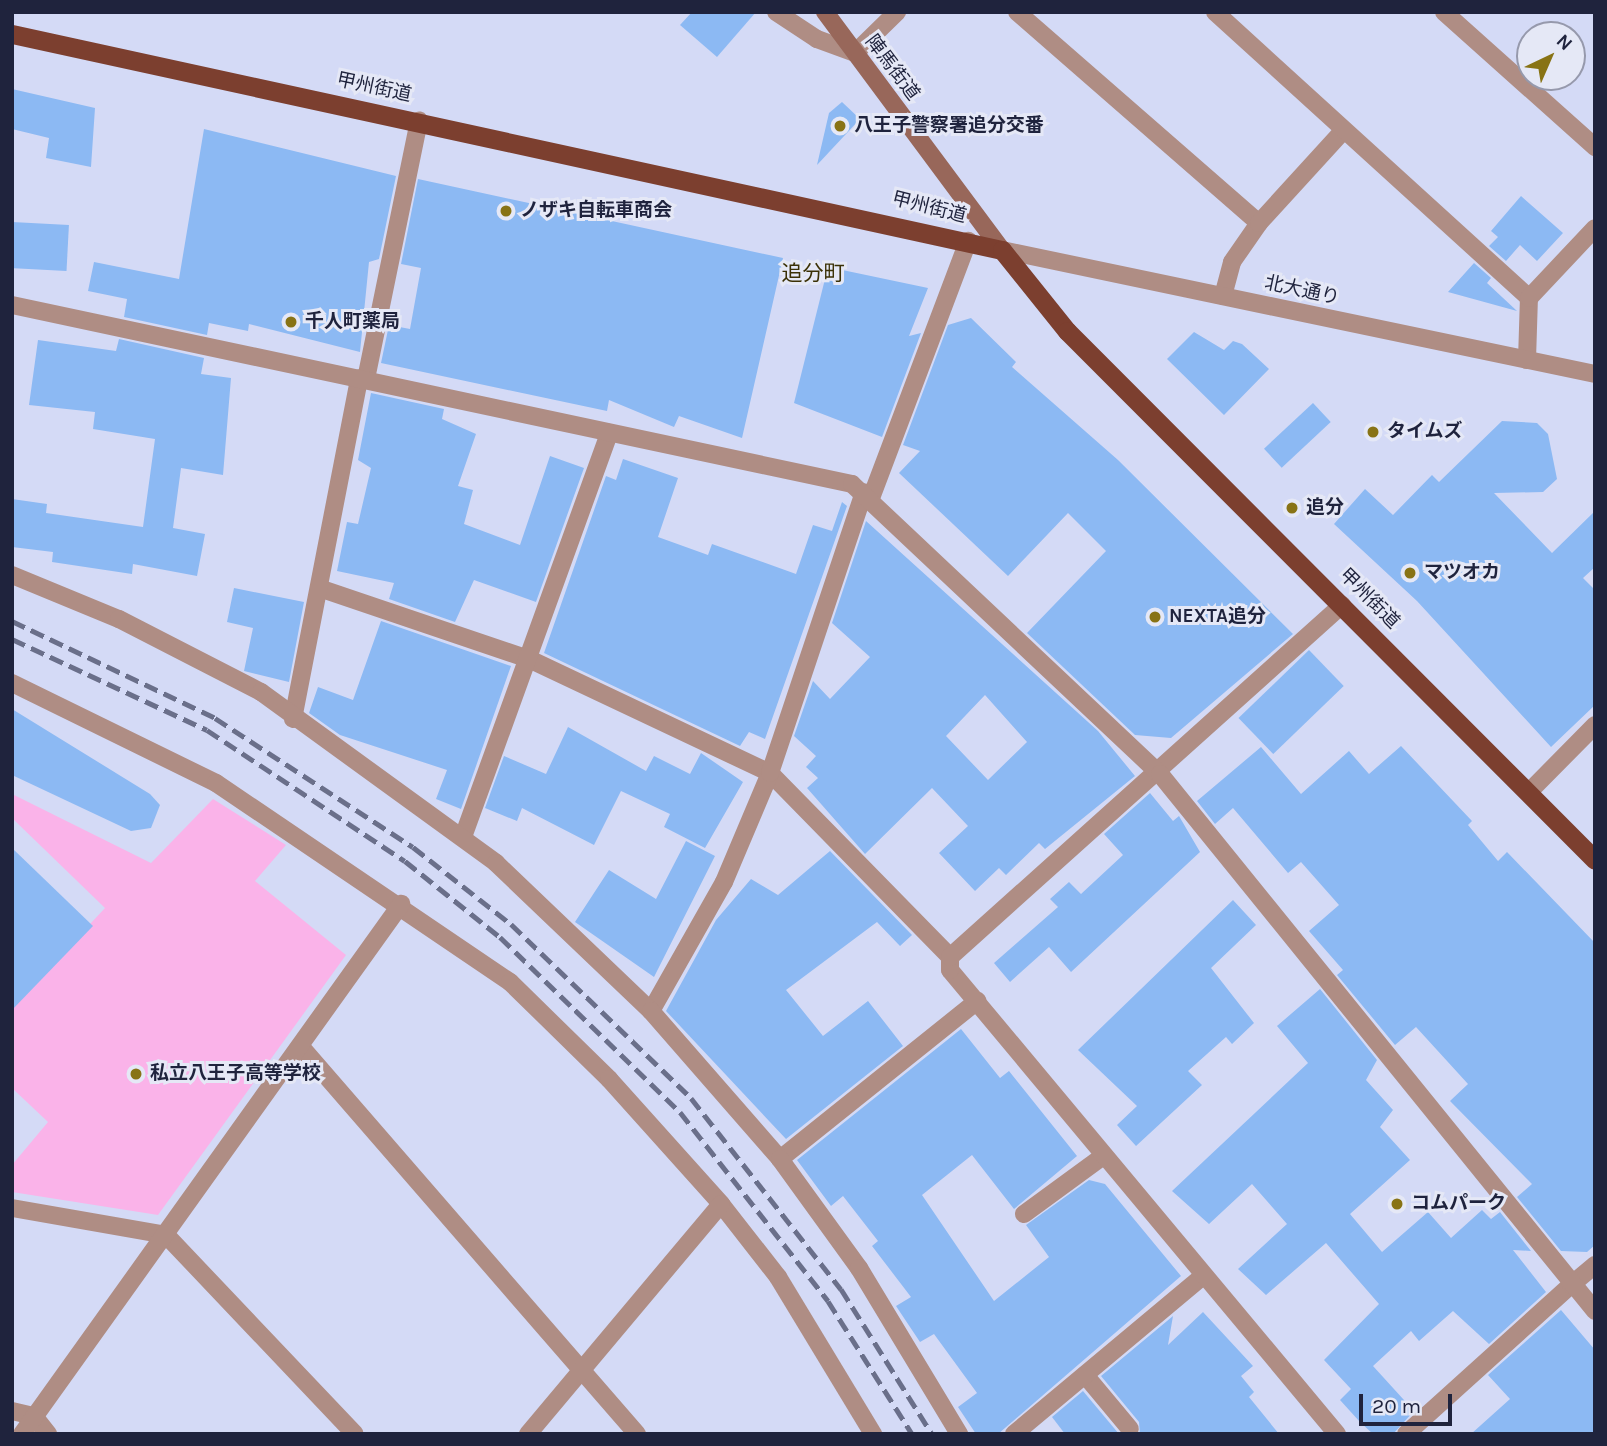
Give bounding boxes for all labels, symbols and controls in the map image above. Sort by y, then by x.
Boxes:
north arrow [1516,21,1586,91]
text: N [1552,30,1577,55]
street label: 陣馬街道 [860,31,924,105]
street label: 甲州街道 [334,69,414,107]
place label: 八王子警察署追分交番 [854,115,1044,137]
marker: 八王子警察署追分交番 [832,118,848,134]
street label: 甲州街道 [889,188,969,228]
place label: ノザキ自転車商会 [520,200,672,222]
marker: ノザキ自転車商会 [498,203,514,219]
district label: 追分町 [782,260,844,286]
street label: 北大通り [1262,272,1342,310]
place label: 千人町薬局 [305,311,400,333]
marker: 千人町薬局 [283,314,299,330]
place label: タイムズ [1387,421,1463,443]
marker: タイムズ [1365,424,1381,440]
place label: 追分 [1306,497,1344,519]
marker: 追分 [1284,500,1300,516]
place label: マツオカ [1424,562,1500,584]
street label: 甲州街道 [1334,564,1404,634]
marker: マツオカ [1402,565,1418,581]
place label: NEXTA追分 [1169,606,1266,628]
marker: NEXTA追分 [1147,609,1163,625]
place label: 私立八王子高等学校 [150,1063,321,1085]
marker: 私立八王子高等学校 [128,1066,144,1082]
place label: コムパーク [1411,1193,1506,1215]
marker: コムパーク [1389,1196,1405,1212]
scale bar [1362,1380,1455,1424]
text: 20 m [1372,1394,1421,1418]

